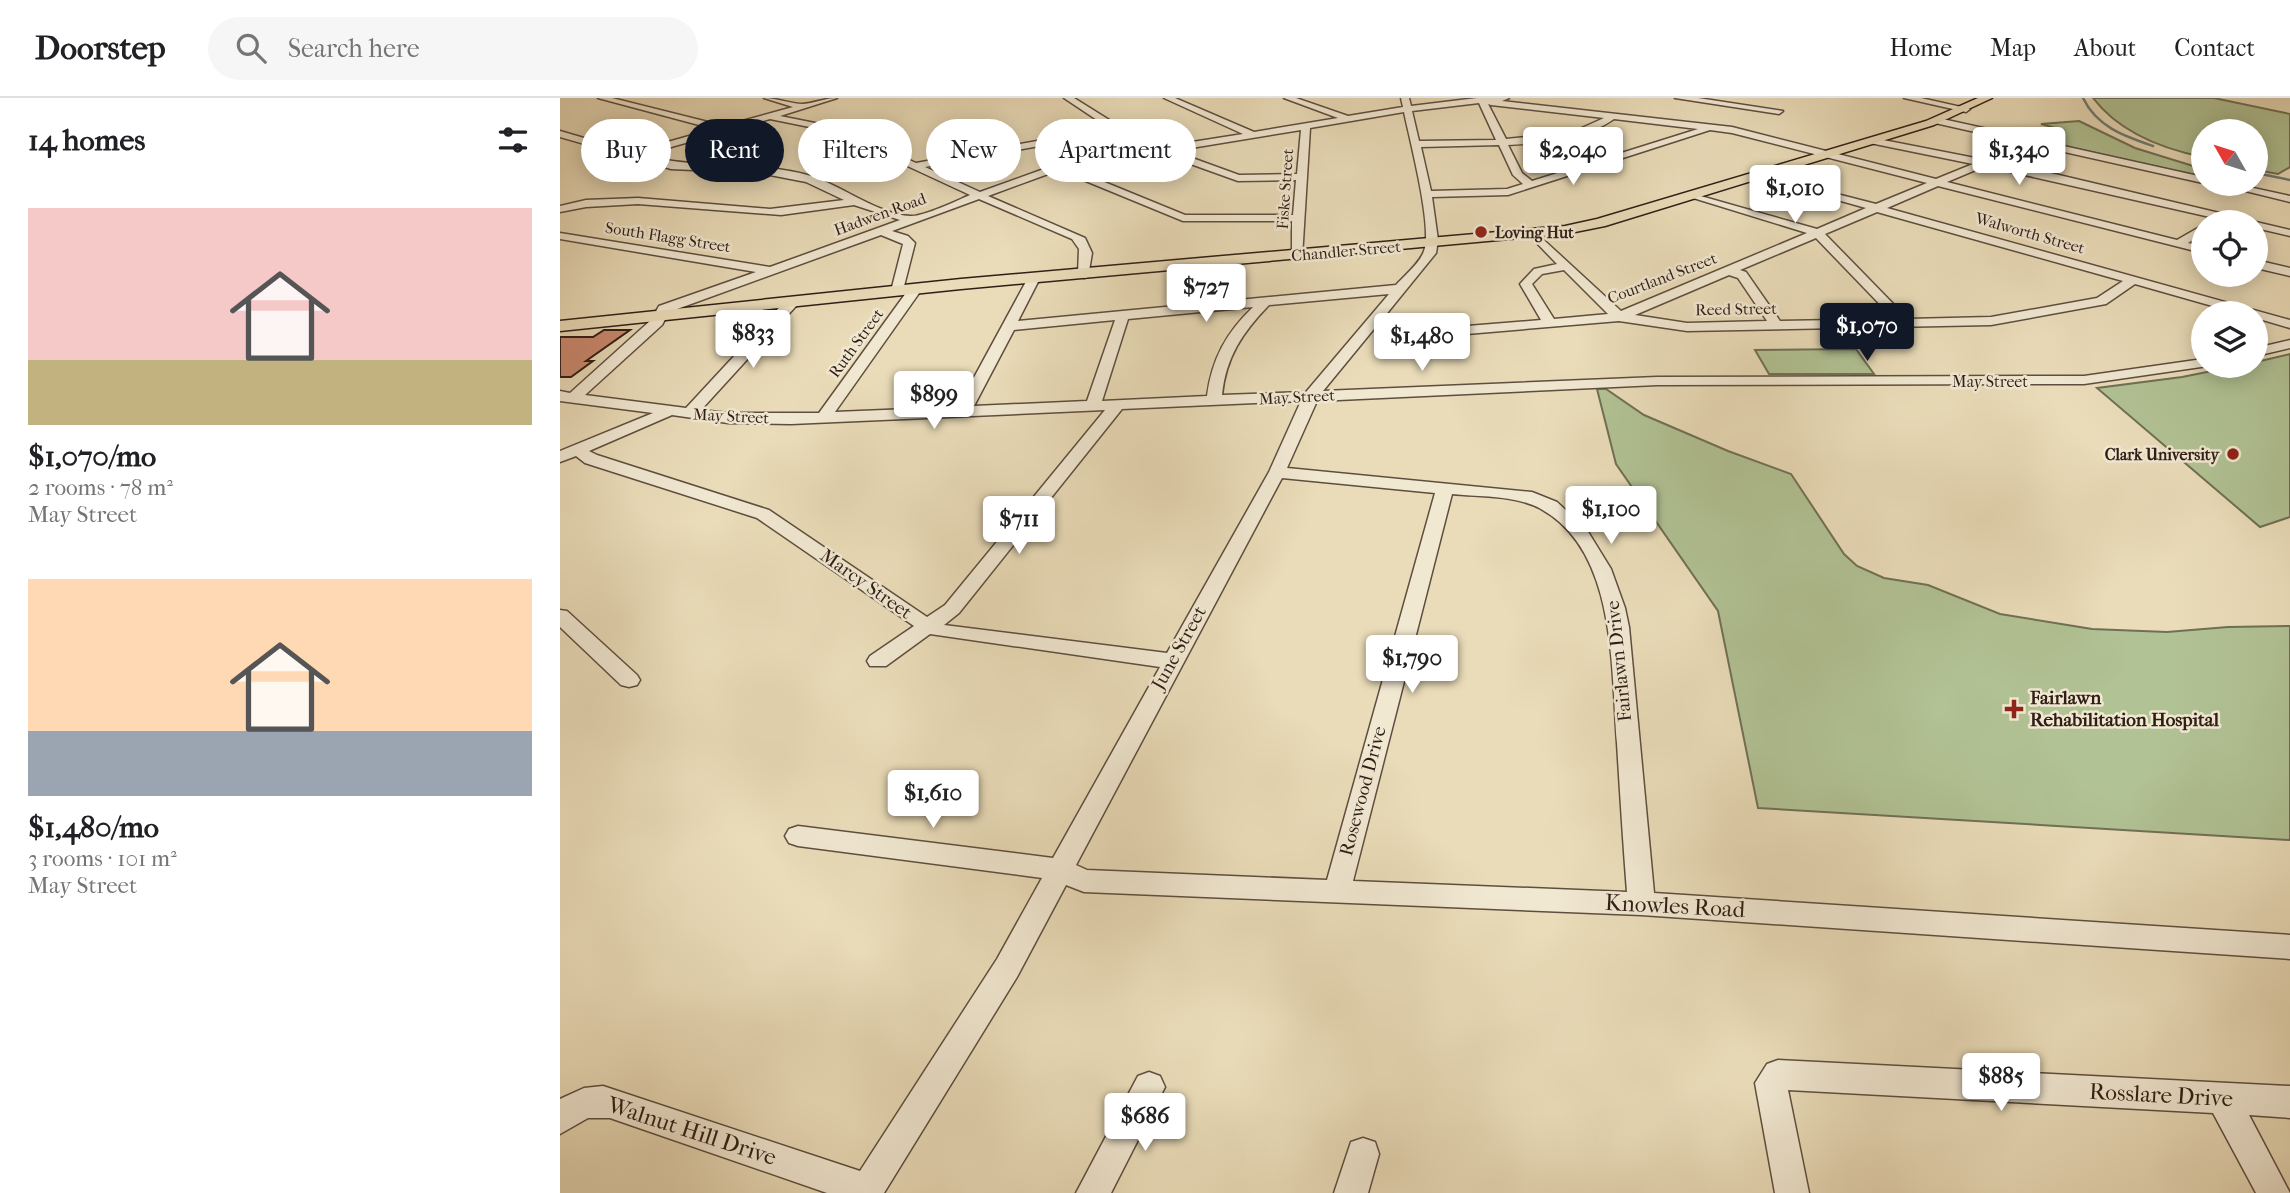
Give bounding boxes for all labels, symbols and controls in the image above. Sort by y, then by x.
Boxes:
search box [208,17,698,80]
text: Doorstep [35,29,166,68]
icon: search [232,29,270,67]
text: Search here [288,33,420,64]
text: Home [1890,34,1952,62]
text: Map [1990,34,2036,62]
text: About [2074,34,2136,62]
text: Contact [2174,34,2255,62]
chip: Buy [581,119,671,182]
chip: Rent [685,119,784,182]
chip: Filters [798,119,912,182]
chip: New [926,119,1021,182]
chip: Apartment [1035,119,1196,182]
north arrow [2191,119,2268,196]
map controls [2191,119,2268,378]
icon: filters [494,121,532,159]
text: 14 homes [28,123,145,158]
pin: $2,040 [1516,127,1630,187]
pin: $1,340 [1962,127,2076,187]
text: $2,040 [1539,136,1607,163]
text: $1,340 [1988,136,2050,163]
street label: Fiske Street [1273,148,1297,230]
pin: $1,010 [1738,166,1852,225]
text: $1,010 [1766,174,1824,201]
street label: Hadwen Road [831,188,929,239]
street label: Walworth Street [1972,208,2087,258]
button: locate [2191,210,2268,287]
street label: South Flagg Street [604,218,732,256]
place label: Loving Hut [1495,223,1574,243]
marker: Loving Hut [1473,224,1489,240]
street label: Chandler Street [1290,237,1402,265]
street label: Courtland Street [1605,248,1720,308]
icon: home [217,253,343,379]
pin: $727 [1165,264,1247,324]
text: $727 [1183,273,1229,300]
street label: Reed Street [1695,299,1777,319]
button: layers [2191,301,2268,378]
pin: $1,070 [1810,303,1924,363]
street label: Ruth Street [825,305,888,381]
pin: $833 [712,310,794,370]
text: $1,070 [1836,312,1898,339]
pin: $1,480 [1365,314,1479,373]
text: $833 [731,319,775,346]
text: $1,480 [1390,322,1454,349]
pin: $899 [893,372,975,431]
street label: May Street [1952,372,2028,391]
text: $899 [910,380,958,407]
street label: May Street [1259,386,1336,408]
street label: May Street [693,405,770,427]
text: $1,070/mo [28,439,156,474]
place label: Clark University [2105,445,2220,465]
marker: Clark University [2225,446,2241,462]
text: 2 rooms · 78 m² [28,474,173,501]
pin: $1,100 [1554,486,1668,546]
text: $1,100 [1581,495,1641,522]
pin: $711 [978,496,1060,556]
text: May Street [28,501,137,528]
text: $711 [999,505,1039,532]
street label: Marcy Street [816,544,916,624]
street label: Fairlawn Drive [1602,599,1636,723]
street label: June Street [1146,602,1211,695]
icon: home [217,624,343,750]
pin: $1,790 [1355,636,1469,695]
text: $1,790 [1382,644,1442,671]
place label: Fairlawn Rehabilitation Hospital [2029,687,2220,731]
marker: Fairlawn Rehabilitation Hospital [2004,699,2024,719]
street label: Rosewood Drive [1335,724,1391,858]
pin: $1,610 [876,770,990,830]
text: $1,610 [904,779,962,806]
text: $1,480/mo [28,810,159,845]
text: 3 rooms · 101 m² [28,845,177,872]
text: May Street [28,872,137,899]
street label: Knowles Road [1604,889,1746,923]
pin: $885 [1960,1054,2042,1113]
text: $885 [1978,1062,2024,1089]
street label: Rosslare Drive [2088,1078,2234,1112]
street label: Walnut Hill Drive [603,1091,780,1171]
pin: $686 [1104,1094,1186,1153]
text: $686 [1120,1102,1170,1129]

